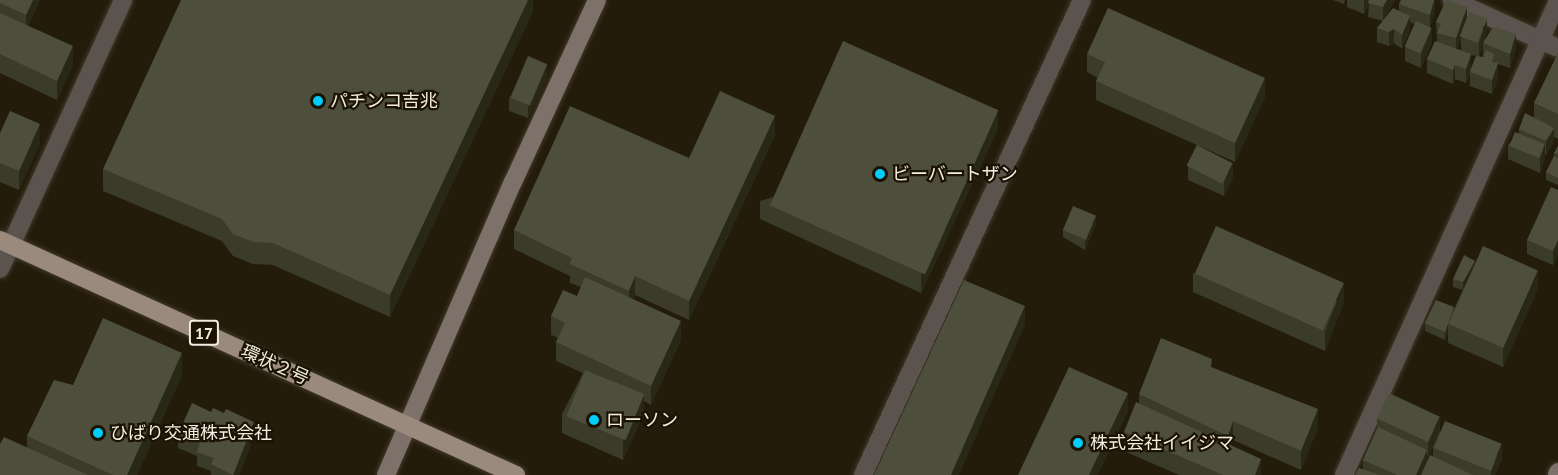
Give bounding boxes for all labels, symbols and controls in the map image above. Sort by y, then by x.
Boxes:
place label: パチンコ吉兆 [330,90,438,112]
marker: パチンコ吉兆 [311,94,325,108]
place label: ビーバートザン [892,163,1018,185]
marker: ビーバートザン [873,167,887,181]
road number: 17 [188,320,220,346]
street label: 環状２号 [238,340,312,390]
place label: ローソン [606,409,678,431]
marker: ローソン [587,413,601,427]
place label: ひばり交通株式会社 [110,422,272,444]
marker: ひばり交通株式会社 [91,426,105,440]
place label: 株式会社イイジマ [1090,432,1234,454]
marker: 株式会社イイジマ [1071,436,1085,450]

